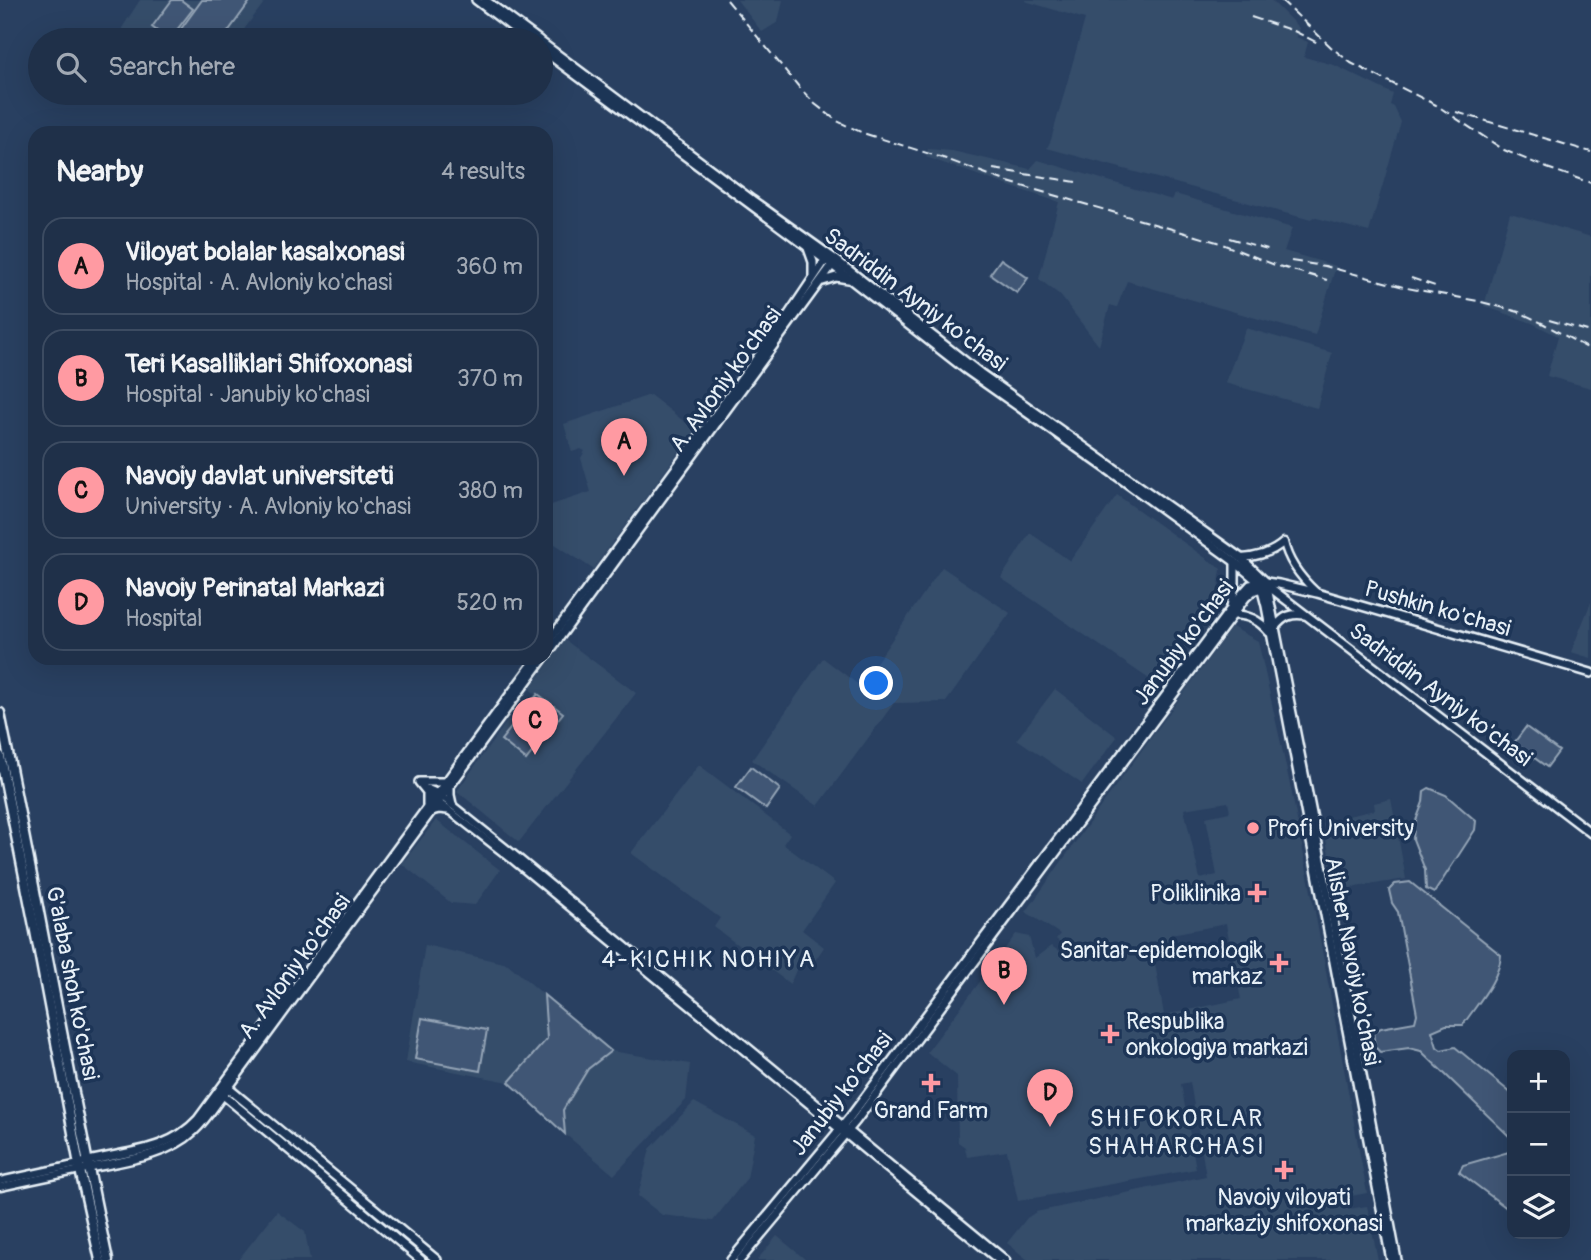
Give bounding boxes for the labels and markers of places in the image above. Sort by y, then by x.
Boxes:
pin: A [601,418,647,476]
pin: C [512,697,558,755]
place label: Profi University [1267,814,1414,843]
marker: Profi University [1245,820,1261,836]
place label: Poliklinika [1150,879,1241,908]
marker: Poliklinika [1247,883,1267,903]
place label: Sanitar-epidemologik markaz [1060,936,1263,991]
pin: B [981,947,1027,1005]
marker: Sanitar-epidemologik markaz [1269,953,1289,973]
place label: Respublika onkologiya markazi [1126,1007,1308,1062]
marker: Respublika onkologiya markazi [1100,1024,1120,1044]
pin: D [1027,1069,1073,1127]
marker: Grand Farm [921,1073,941,1093]
place label: Grand Farm [874,1096,988,1125]
marker: Navoiy viloyati markaziy shifoxonasi [1274,1160,1294,1180]
place label: Navoiy viloyati markaziy shifoxonasi [1185,1183,1383,1238]

